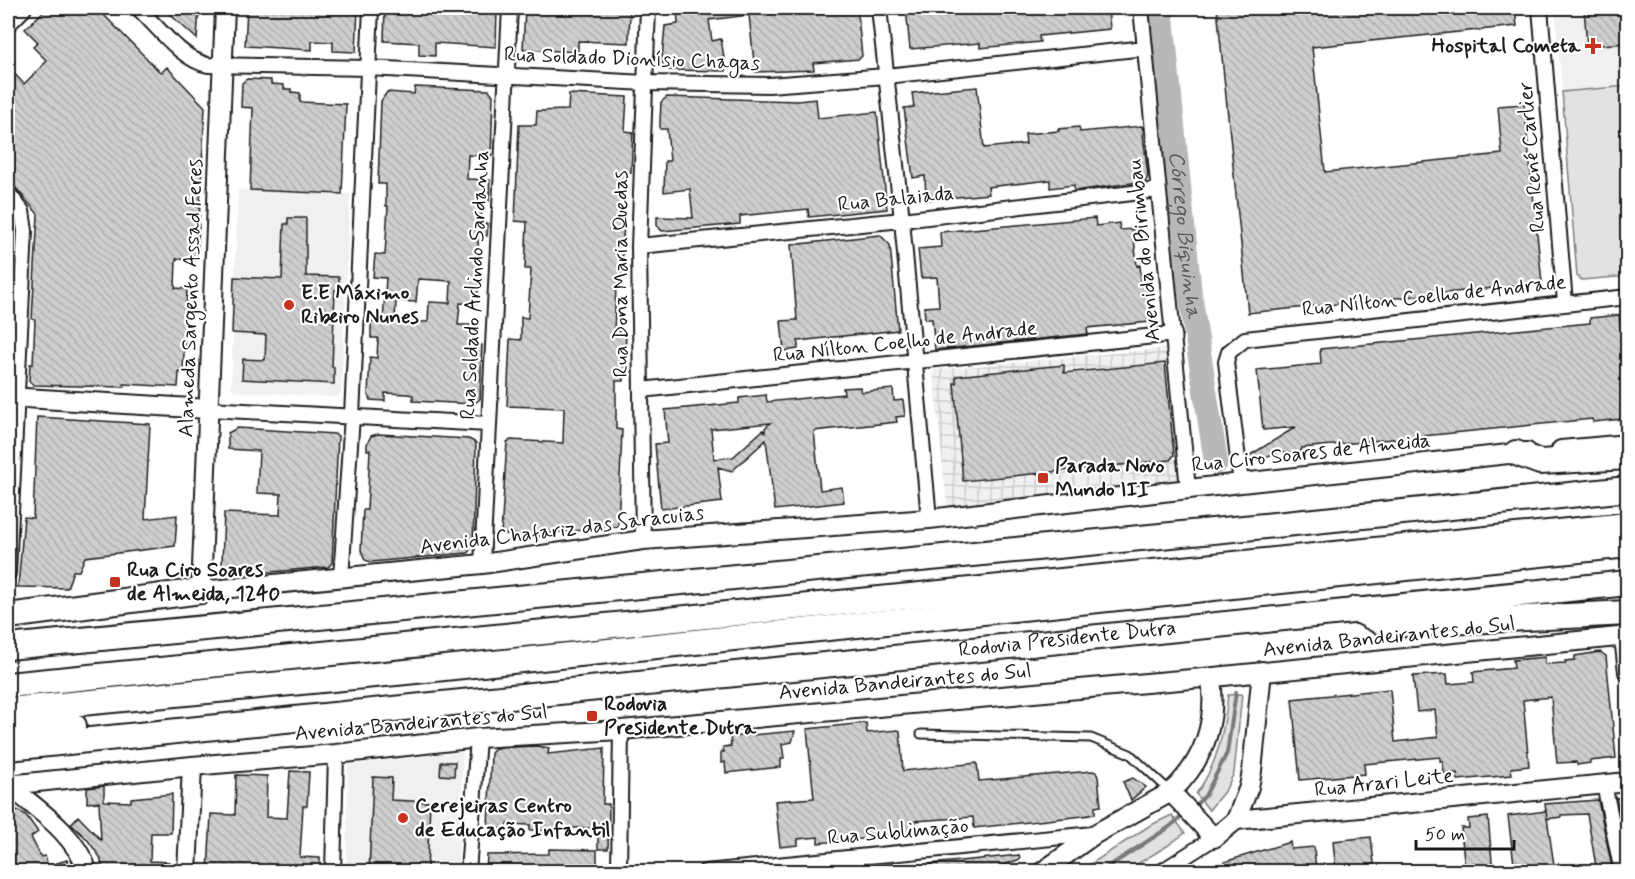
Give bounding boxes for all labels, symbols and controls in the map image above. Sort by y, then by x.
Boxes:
place label: Hospital Cometa [1432,32,1581,60]
marker: Hospital Cometa [1584,37,1602,55]
street label: Rua Soldado Dionísio Chagas [503,41,761,78]
street label: Rua René Carlier [1511,80,1553,234]
street label: Rua Soldado Arlindo Sardanha [454,150,496,420]
water label: Córrego Biquinha [1162,150,1208,321]
street label: Avenida do Birimbau [1120,157,1168,343]
street label: Alameda Sargento Assad Feres [172,158,211,438]
street label: Rua Dona Maria Quedas [607,170,635,378]
street label: Rua Balaiada [837,179,955,219]
street label: Rua Nílton Coelho de Andrade [1301,268,1567,324]
place label: E.E Máximo Ribeiro Nunes [301,279,420,331]
marker: E.E Máximo Ribeiro Nunes [282,298,296,312]
street label: Rua Nílton Coelho de Andrade [772,314,1038,370]
street label: Rua Ciro Soares de Almeida [1190,427,1432,479]
place label: Parada Novo Mundo III [1055,452,1165,504]
marker: Parada Novo Mundo III [1036,471,1050,485]
street label: Avenida Chafariz das Saracuias [418,499,706,561]
place label: Rua Ciro Soares de Almeida, 1240 [127,556,280,608]
marker: Rua Ciro Soares de Almeida, 1240 [108,575,122,589]
street label: Avenida Bandeirantes do Sul [1261,610,1517,664]
street label: Rodovia Presidente Dutra [957,614,1178,664]
street label: Avenida Bandeirantes do Sul [777,657,1033,707]
place label: Rodovia Presidente Dutra [604,690,757,742]
street label: Avenida Bandeirantes do Sul [293,698,549,748]
marker: Rodovia Presidente Dutra [585,709,599,723]
street label: Rua Arari Leite [1313,762,1455,804]
place label: Cerejeiras Centro de Educação Infantil [415,792,611,844]
marker: Cerejeiras Centro de Educação Infantil [396,811,410,825]
street label: Rua Sublimação [826,812,970,852]
scale bar [1416,813,1514,851]
text: 50 m [1425,823,1465,847]

